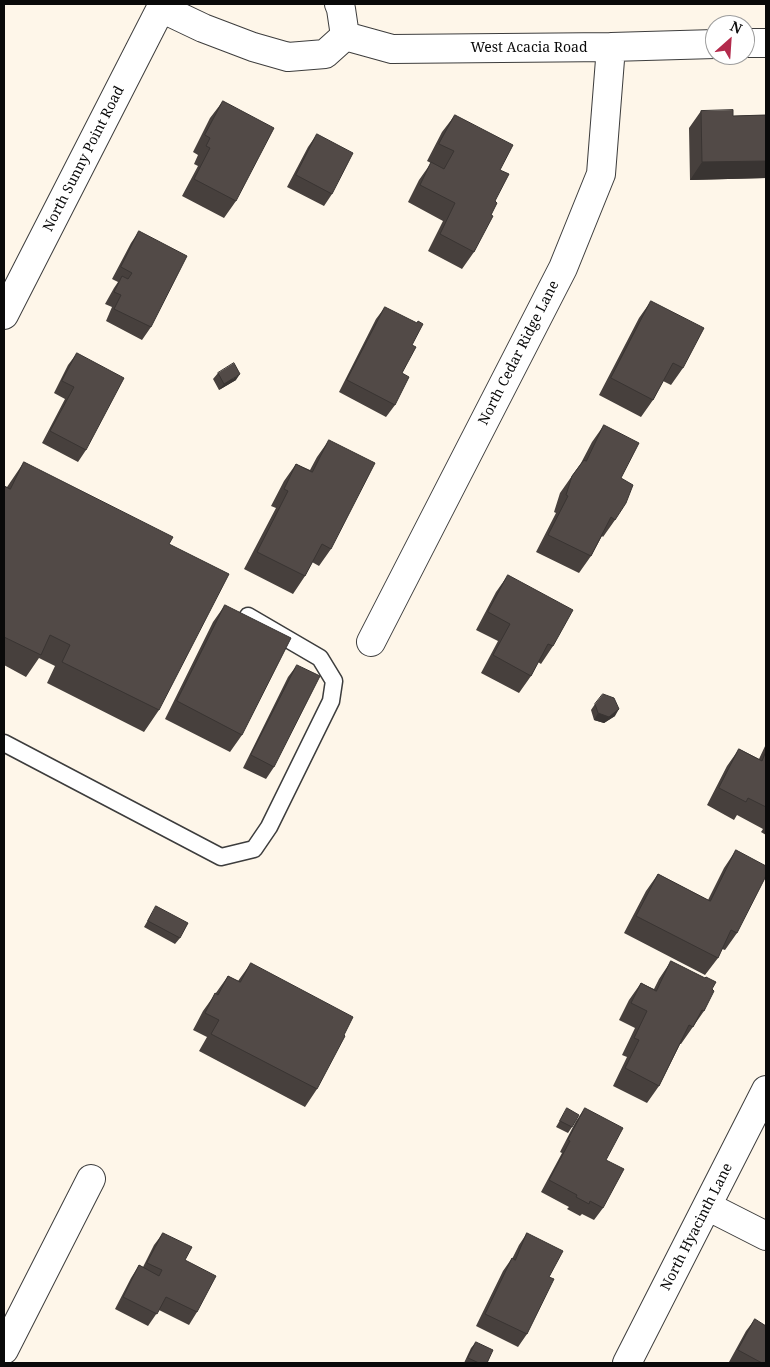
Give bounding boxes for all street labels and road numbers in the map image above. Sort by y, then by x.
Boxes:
street label: West Acacia Road [470,40,588,56]
street label: North Sunny Point Road [40,83,128,235]
street label: North Cedar Ridge Lane [475,278,563,428]
street label: North Hyacinth Lane [658,1161,736,1293]

